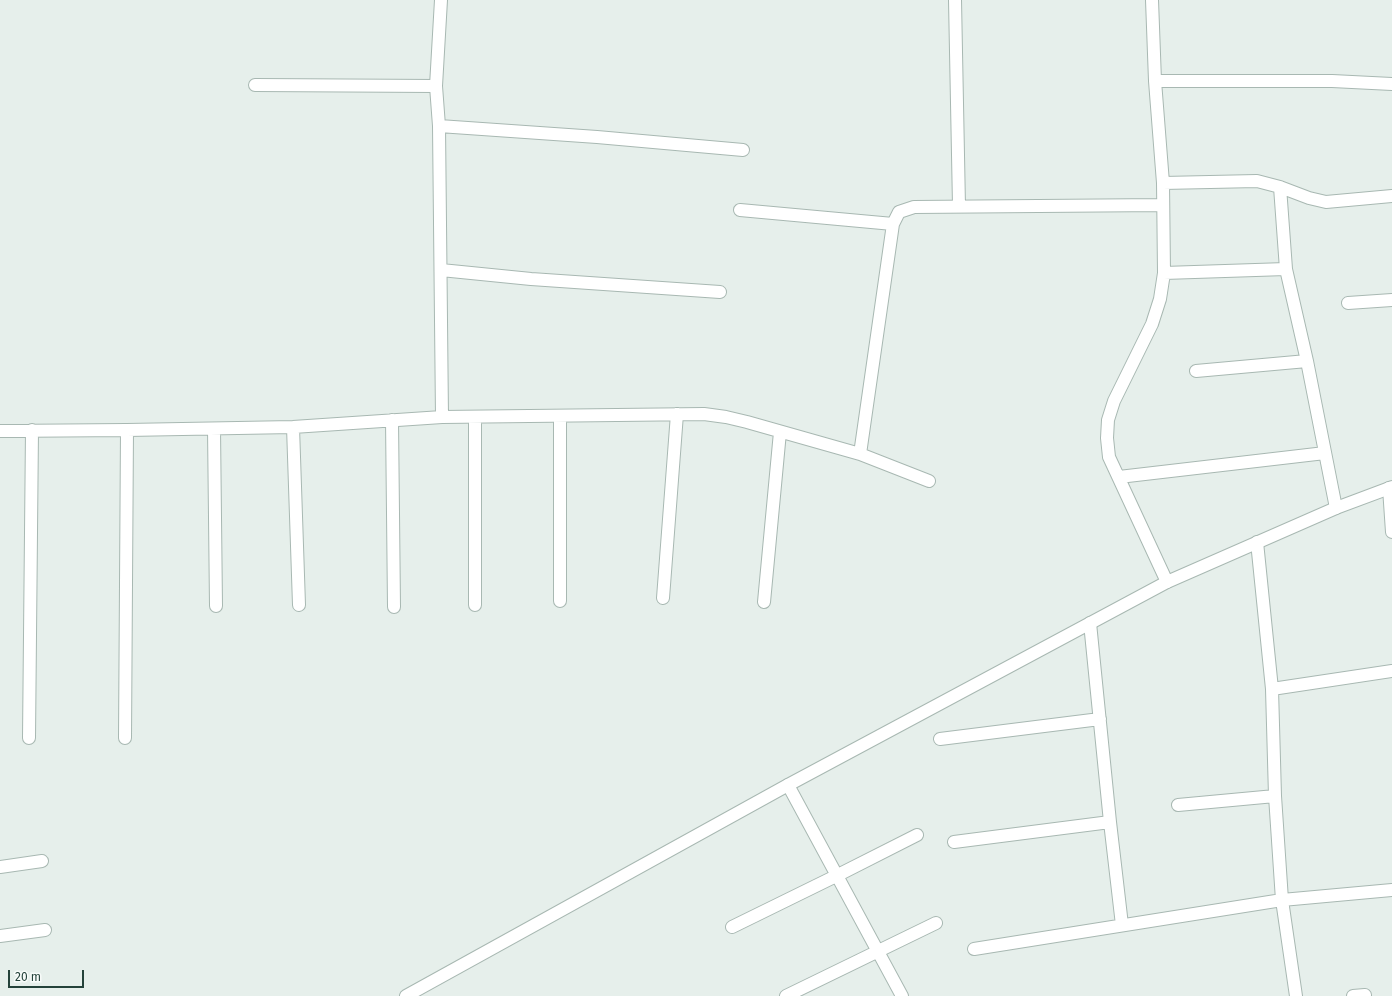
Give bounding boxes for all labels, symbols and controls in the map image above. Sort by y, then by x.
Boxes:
scale bar [10,962,86,988]
text: 20 m [15,970,41,984]

